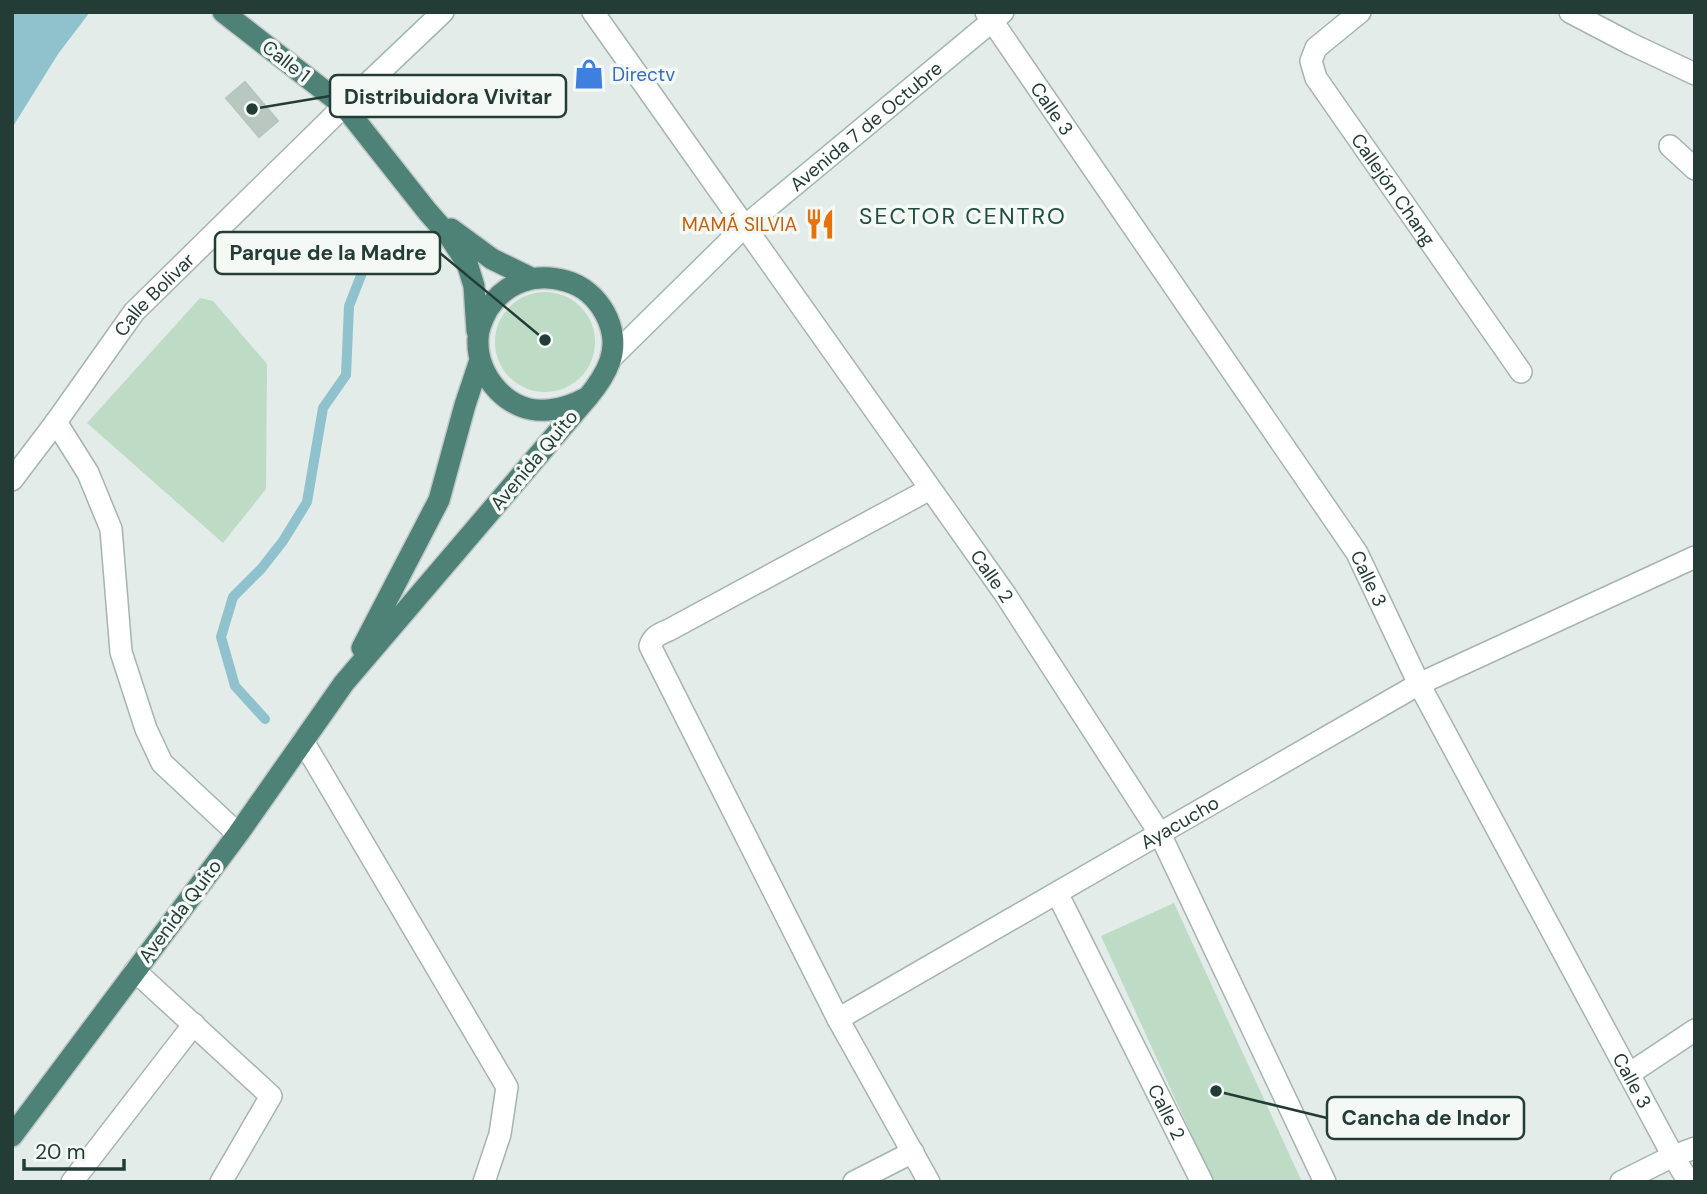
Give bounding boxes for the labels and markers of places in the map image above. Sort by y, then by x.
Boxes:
shop icon: Directv [572,57,606,91]
place label: Directv [612,62,675,87]
callout: Distribuidora Vivitar [330,75,566,117]
restaurant icon: MAMÁ SILVIA [803,207,837,241]
place label: MAMÁ SILVIA [682,212,797,237]
callout: Parque de la Madre [215,232,440,274]
callout: Cancha de Indor [1327,1097,1524,1139]

